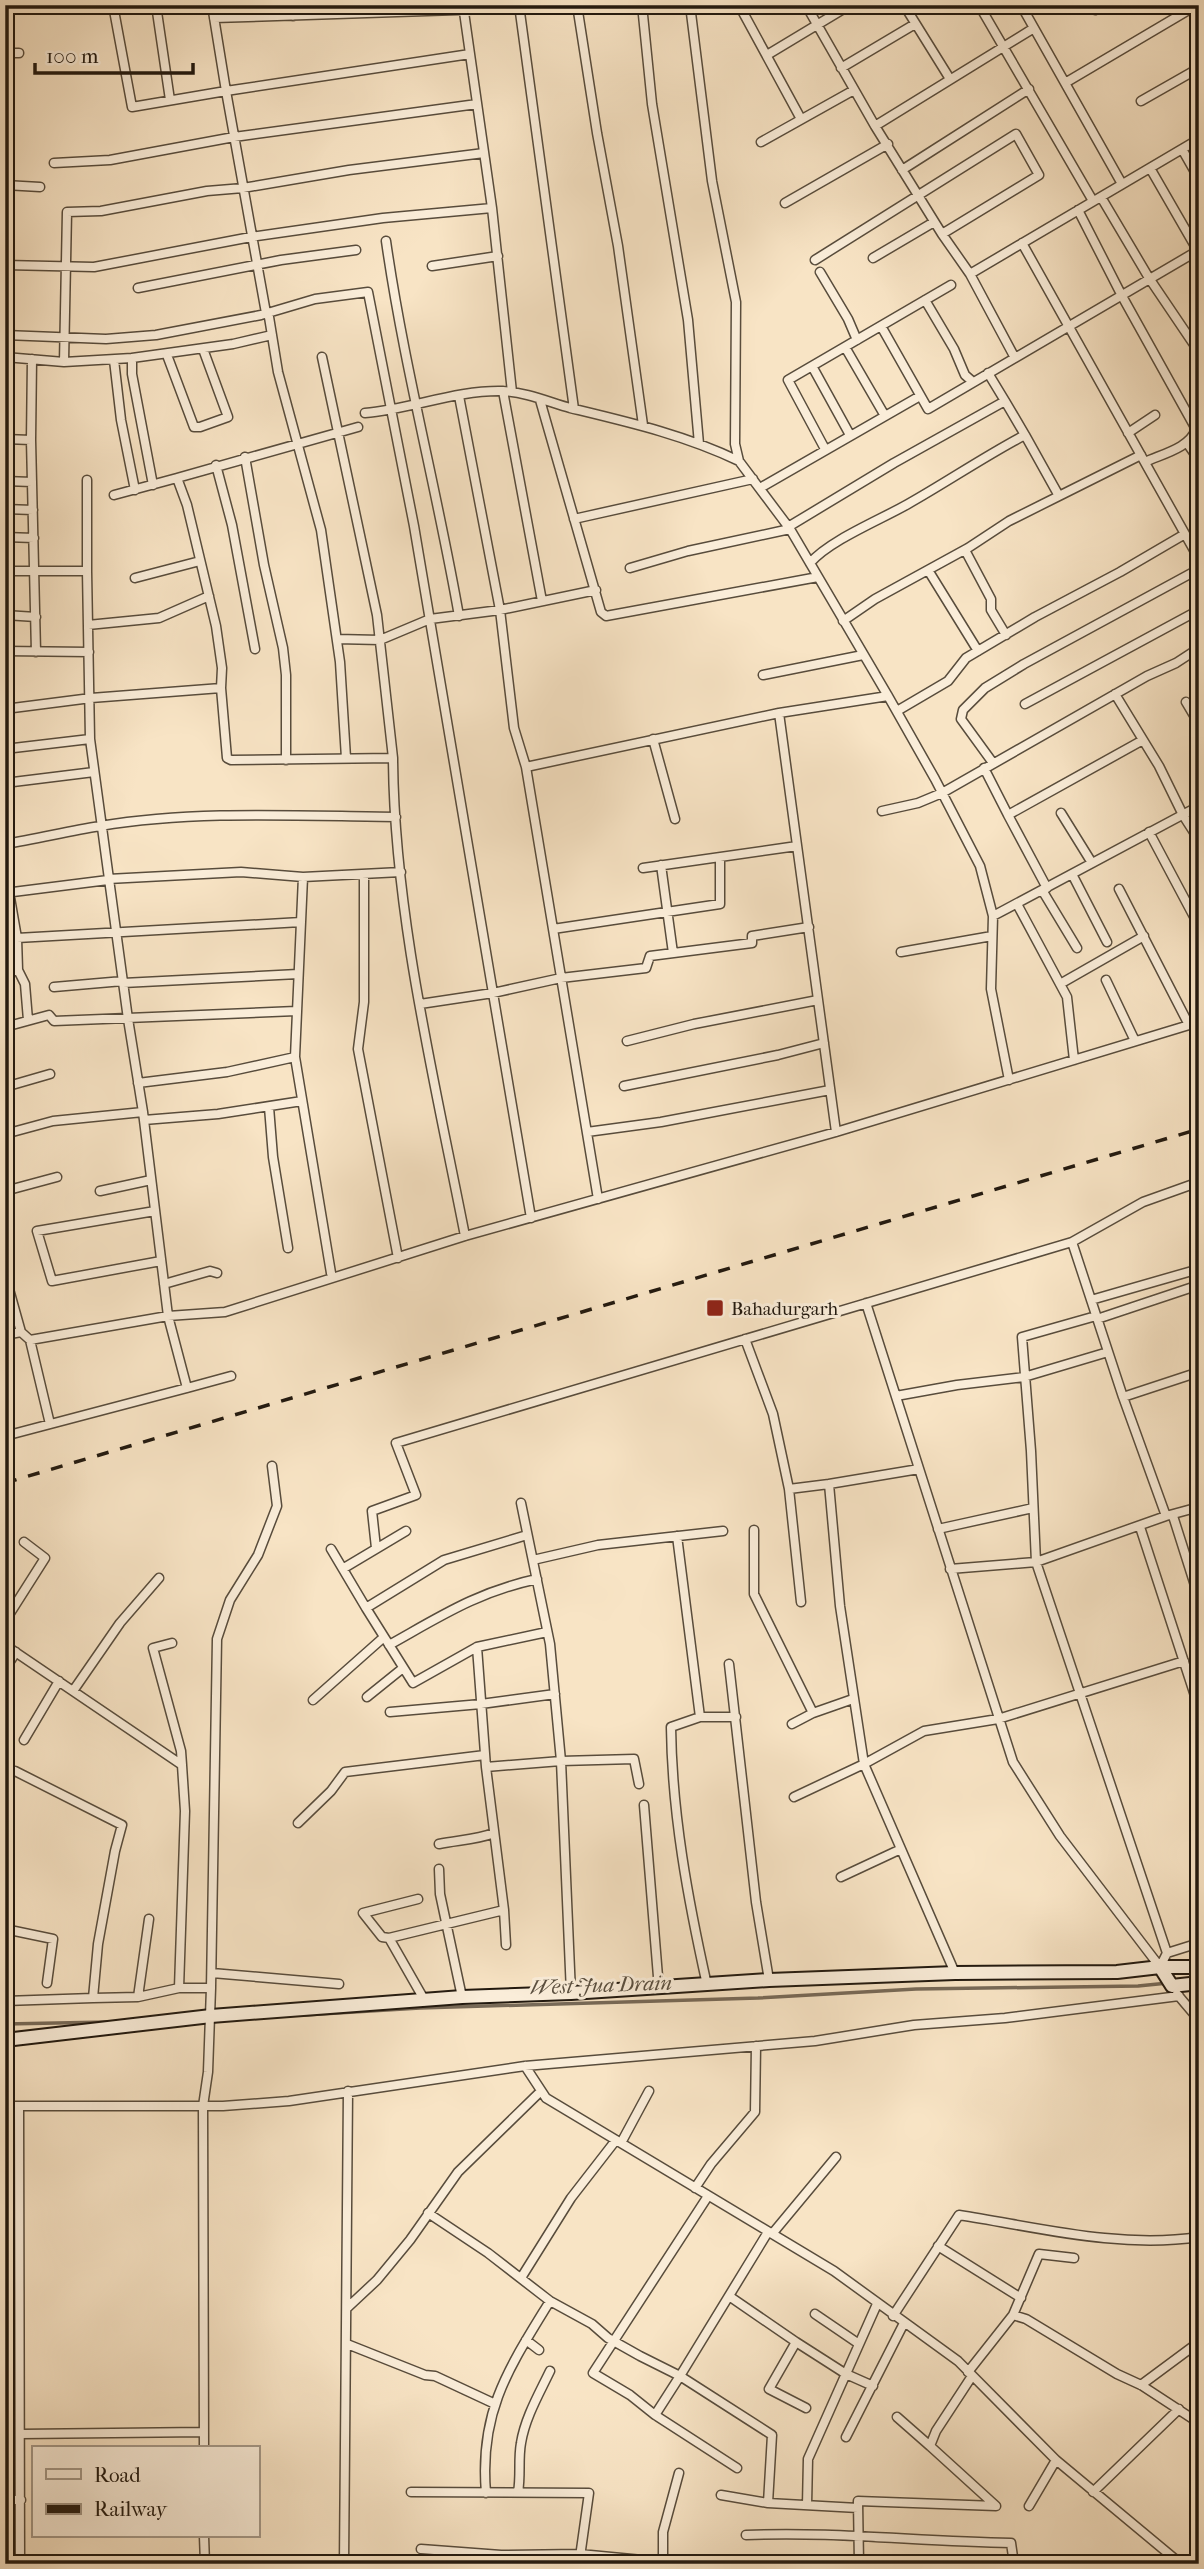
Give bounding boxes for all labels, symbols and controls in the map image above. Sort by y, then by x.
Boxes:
scale bar [35,32,192,76]
text: 100 m [46,44,99,68]
marker: Bahadurgarh [705,1298,725,1318]
place label: Bahadurgarh [731,1298,839,1320]
water label: West Jua Drain [530,1971,673,1999]
legend [32,2446,259,2538]
text: Road [94,2463,141,2487]
text: Railway [94,2497,168,2521]

